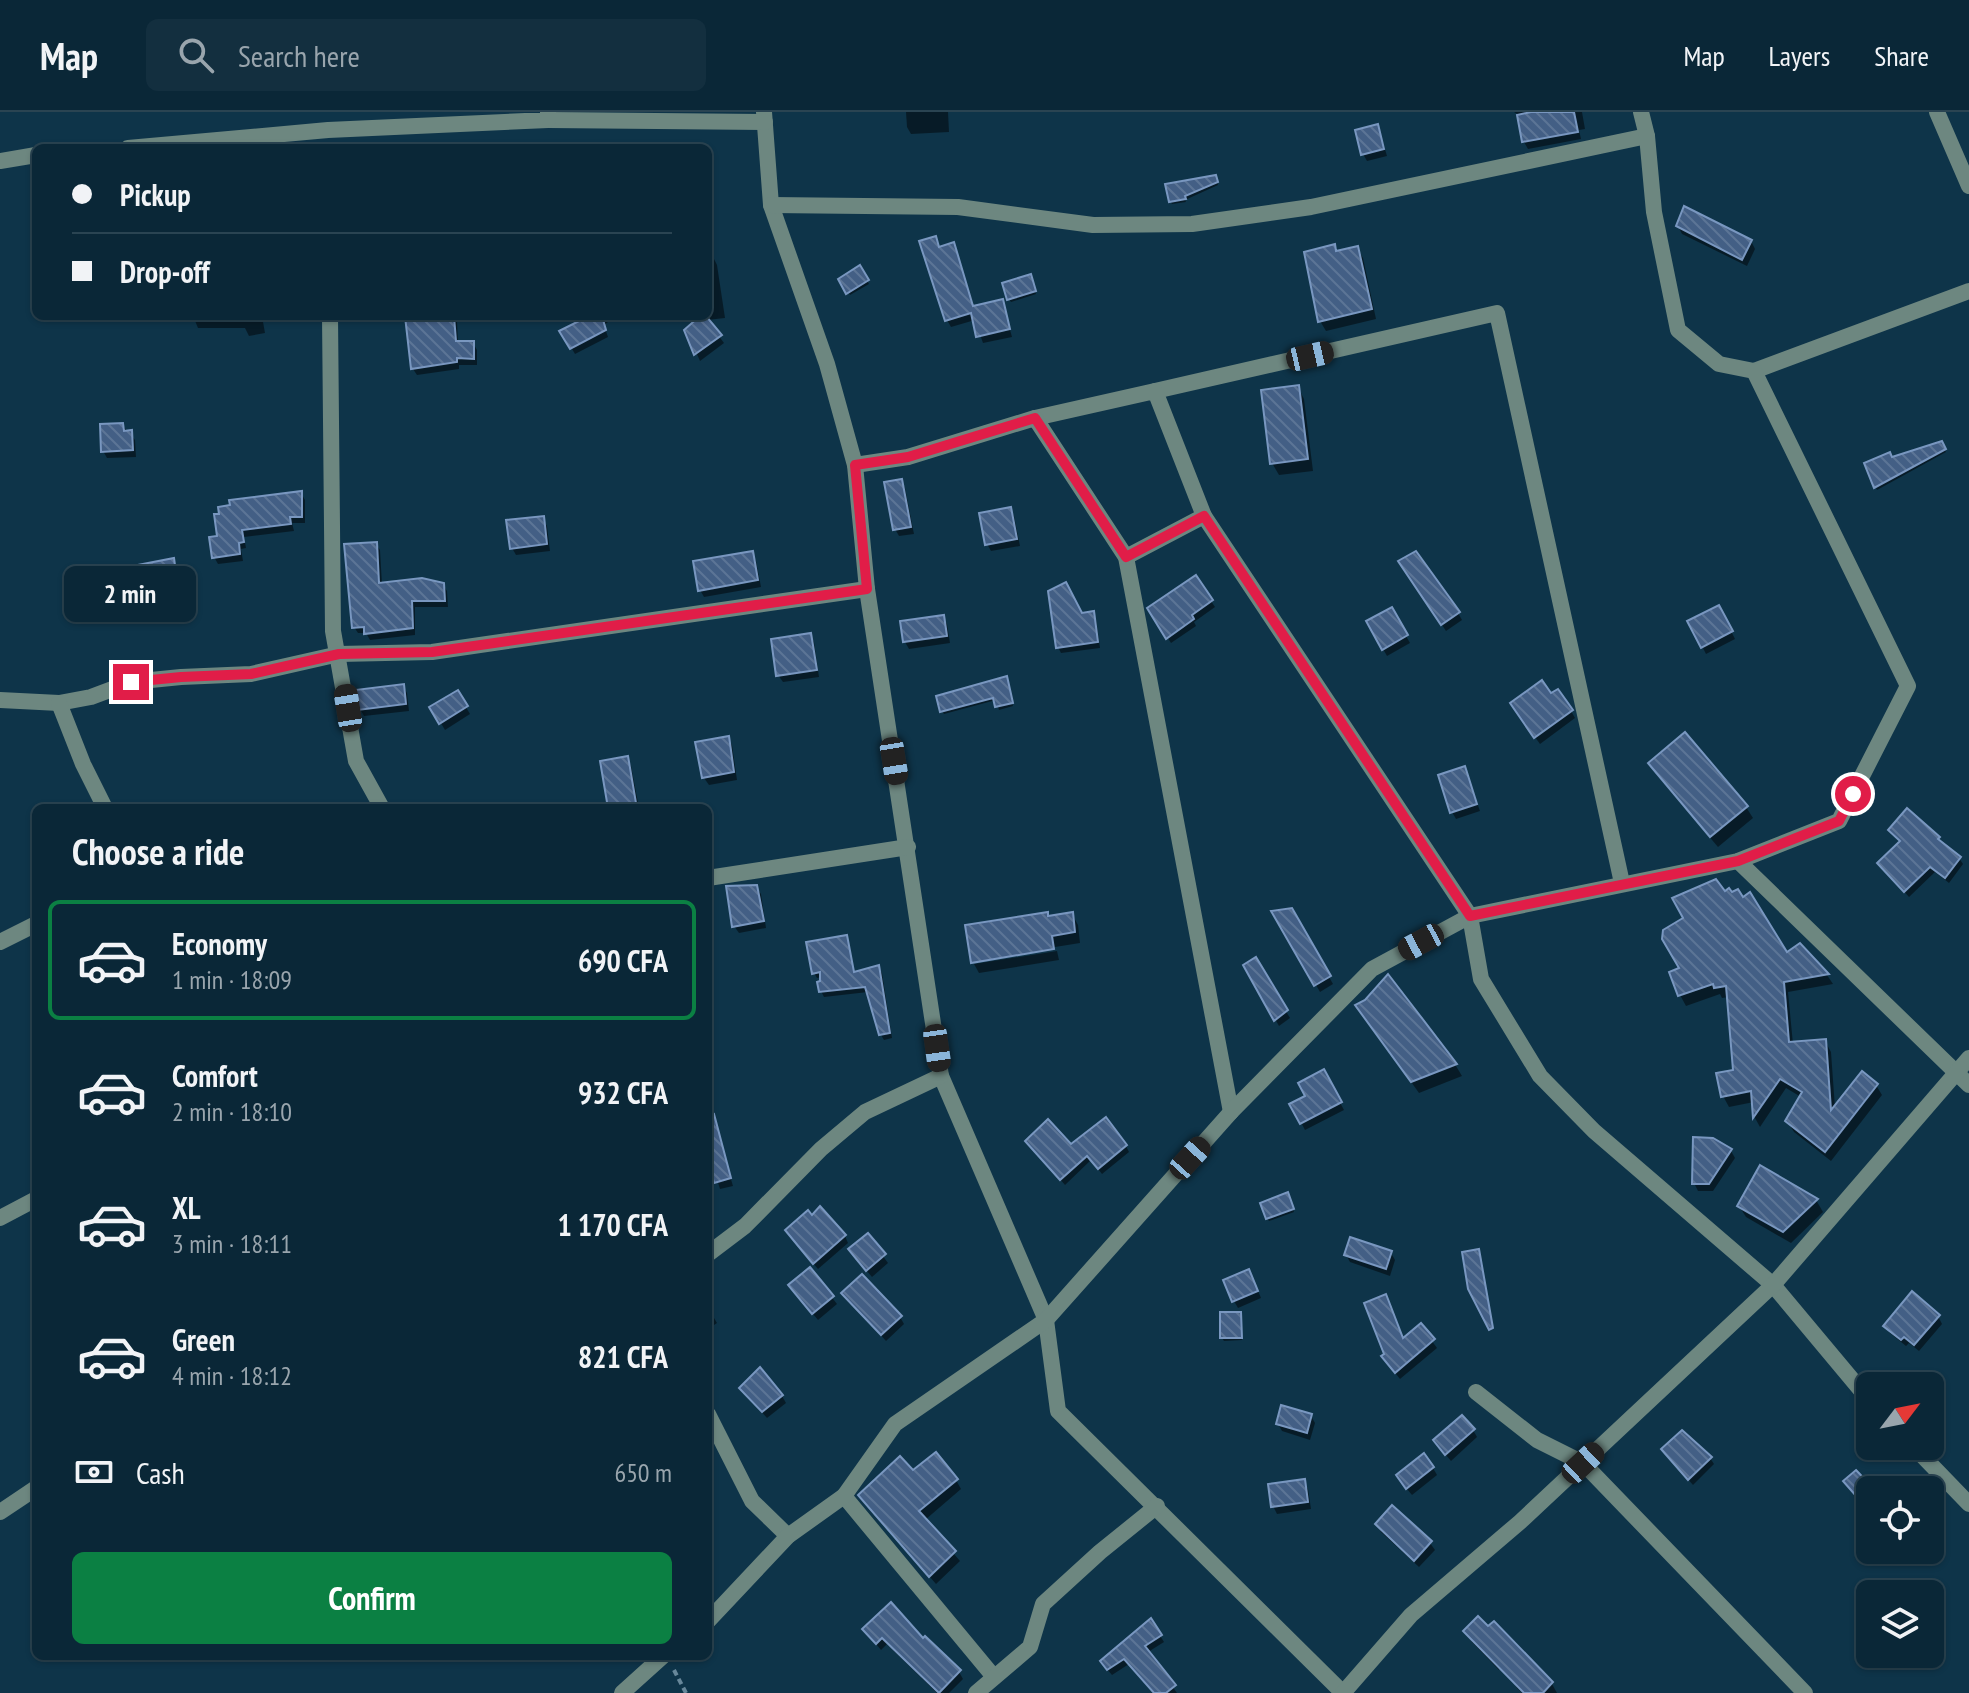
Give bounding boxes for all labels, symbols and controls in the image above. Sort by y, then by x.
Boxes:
search box [146,19,706,91]
text: Map [40,31,98,80]
icon: search [174,33,218,77]
text: Search here [238,36,360,75]
text: Map [1683,37,1725,74]
text: Layers [1769,37,1830,74]
text: Share [1874,37,1929,74]
text: Pickup [120,175,191,214]
text: Drop-off [120,252,210,291]
car [1284,339,1336,373]
callout: 2 min [65,566,197,622]
text: 2 min [104,577,156,610]
route end [113,664,149,700]
car [332,682,364,734]
car [878,735,910,787]
route start [1835,776,1871,812]
text: Choose a ride [72,828,244,875]
car [1394,920,1448,964]
icon: car [76,924,148,996]
text: Economy [172,924,267,963]
text: 690 CFA [578,941,668,980]
text: 1 min · 18:09 [172,963,292,996]
car [922,1023,952,1073]
icon: car [76,1056,148,1128]
text: Comfort [172,1056,258,1095]
text: 932 CFA [578,1073,668,1112]
text: 2 min · 18:10 [172,1095,292,1128]
car [1165,1132,1215,1184]
icon: car [76,1188,148,1260]
text: XL [172,1188,201,1227]
text: 1 170 CFA [557,1205,668,1244]
text: 3 min · 18:11 [172,1227,292,1260]
icon: car [76,1320,148,1392]
text: Green [172,1320,235,1359]
text: 821 CFA [578,1337,668,1376]
text: 4 min · 18:12 [172,1359,292,1392]
north arrow [1856,1372,1944,1460]
map controls [1856,1372,1944,1668]
car [1557,1438,1609,1488]
icon: cash [72,1450,116,1494]
text: Cash [136,1453,185,1492]
text: 650 m [614,1456,672,1489]
button: locate [1856,1476,1944,1564]
button: Confirm [72,1552,672,1644]
button: layers [1856,1580,1944,1668]

